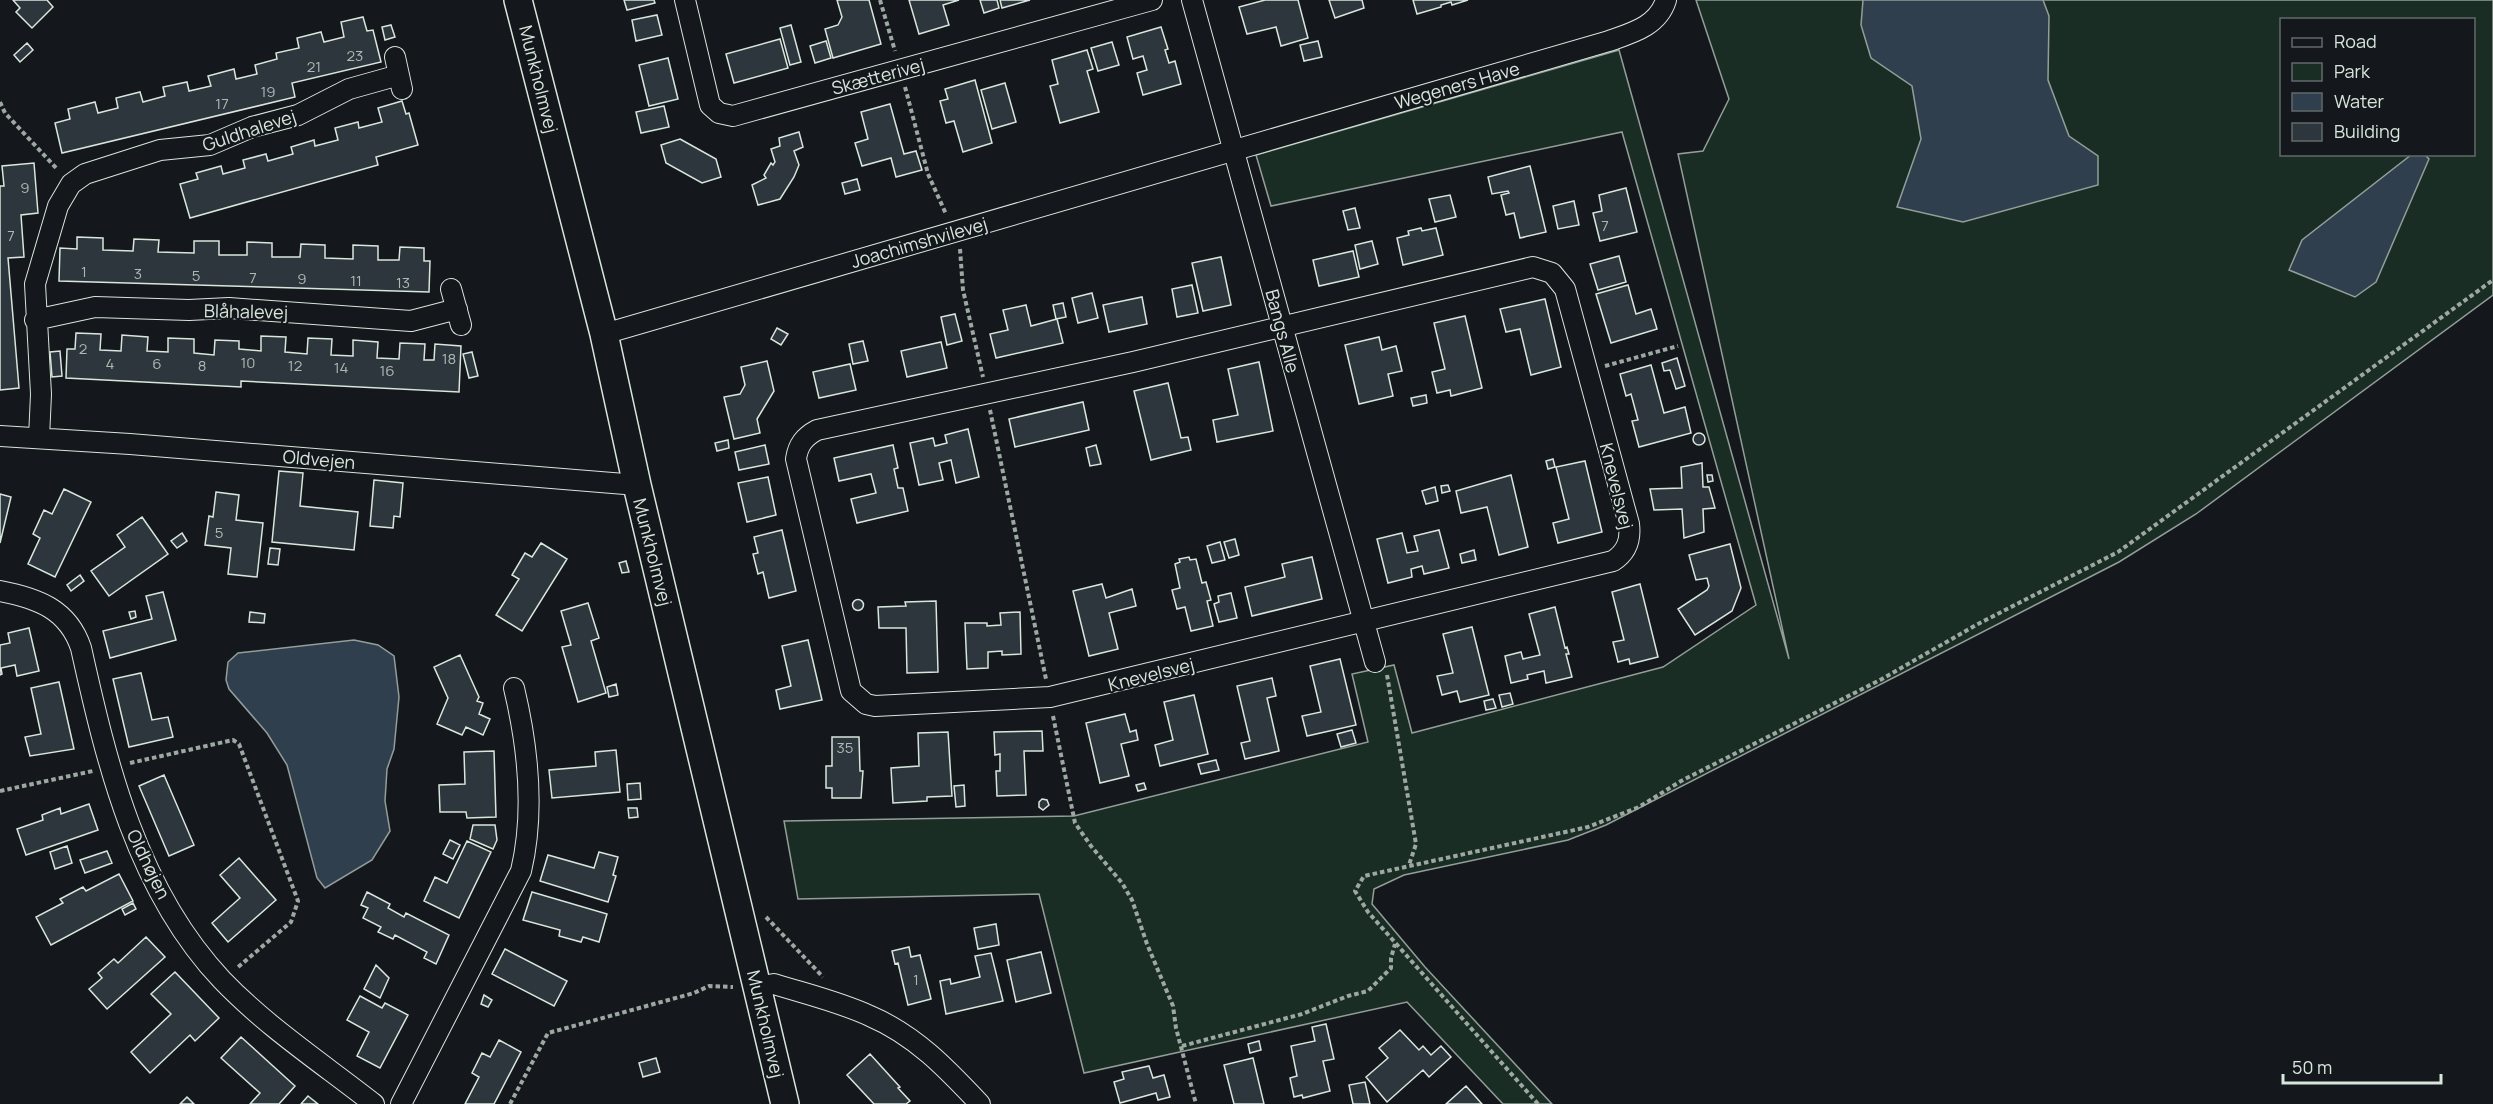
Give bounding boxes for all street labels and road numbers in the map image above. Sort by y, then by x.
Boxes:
street label: Munkholmvej [514,23,564,135]
street label: Skætterivej [829,52,927,100]
street label: Wegeners Have [1392,56,1522,114]
street label: Guldhalevej [199,104,299,156]
street label: Joachimshvilevej [848,211,990,273]
street label: Bangs Alle [1260,286,1306,376]
street label: Blåhalevej [204,298,288,324]
street label: Knevelsvej [1595,440,1639,532]
street label: Oldvejen [282,444,356,474]
street label: Munkholmvej [628,496,678,608]
street label: Knevelsvej [1105,652,1197,696]
street label: Oldhøjen [122,825,176,903]
street label: Munkholmvej [742,968,790,1080]

